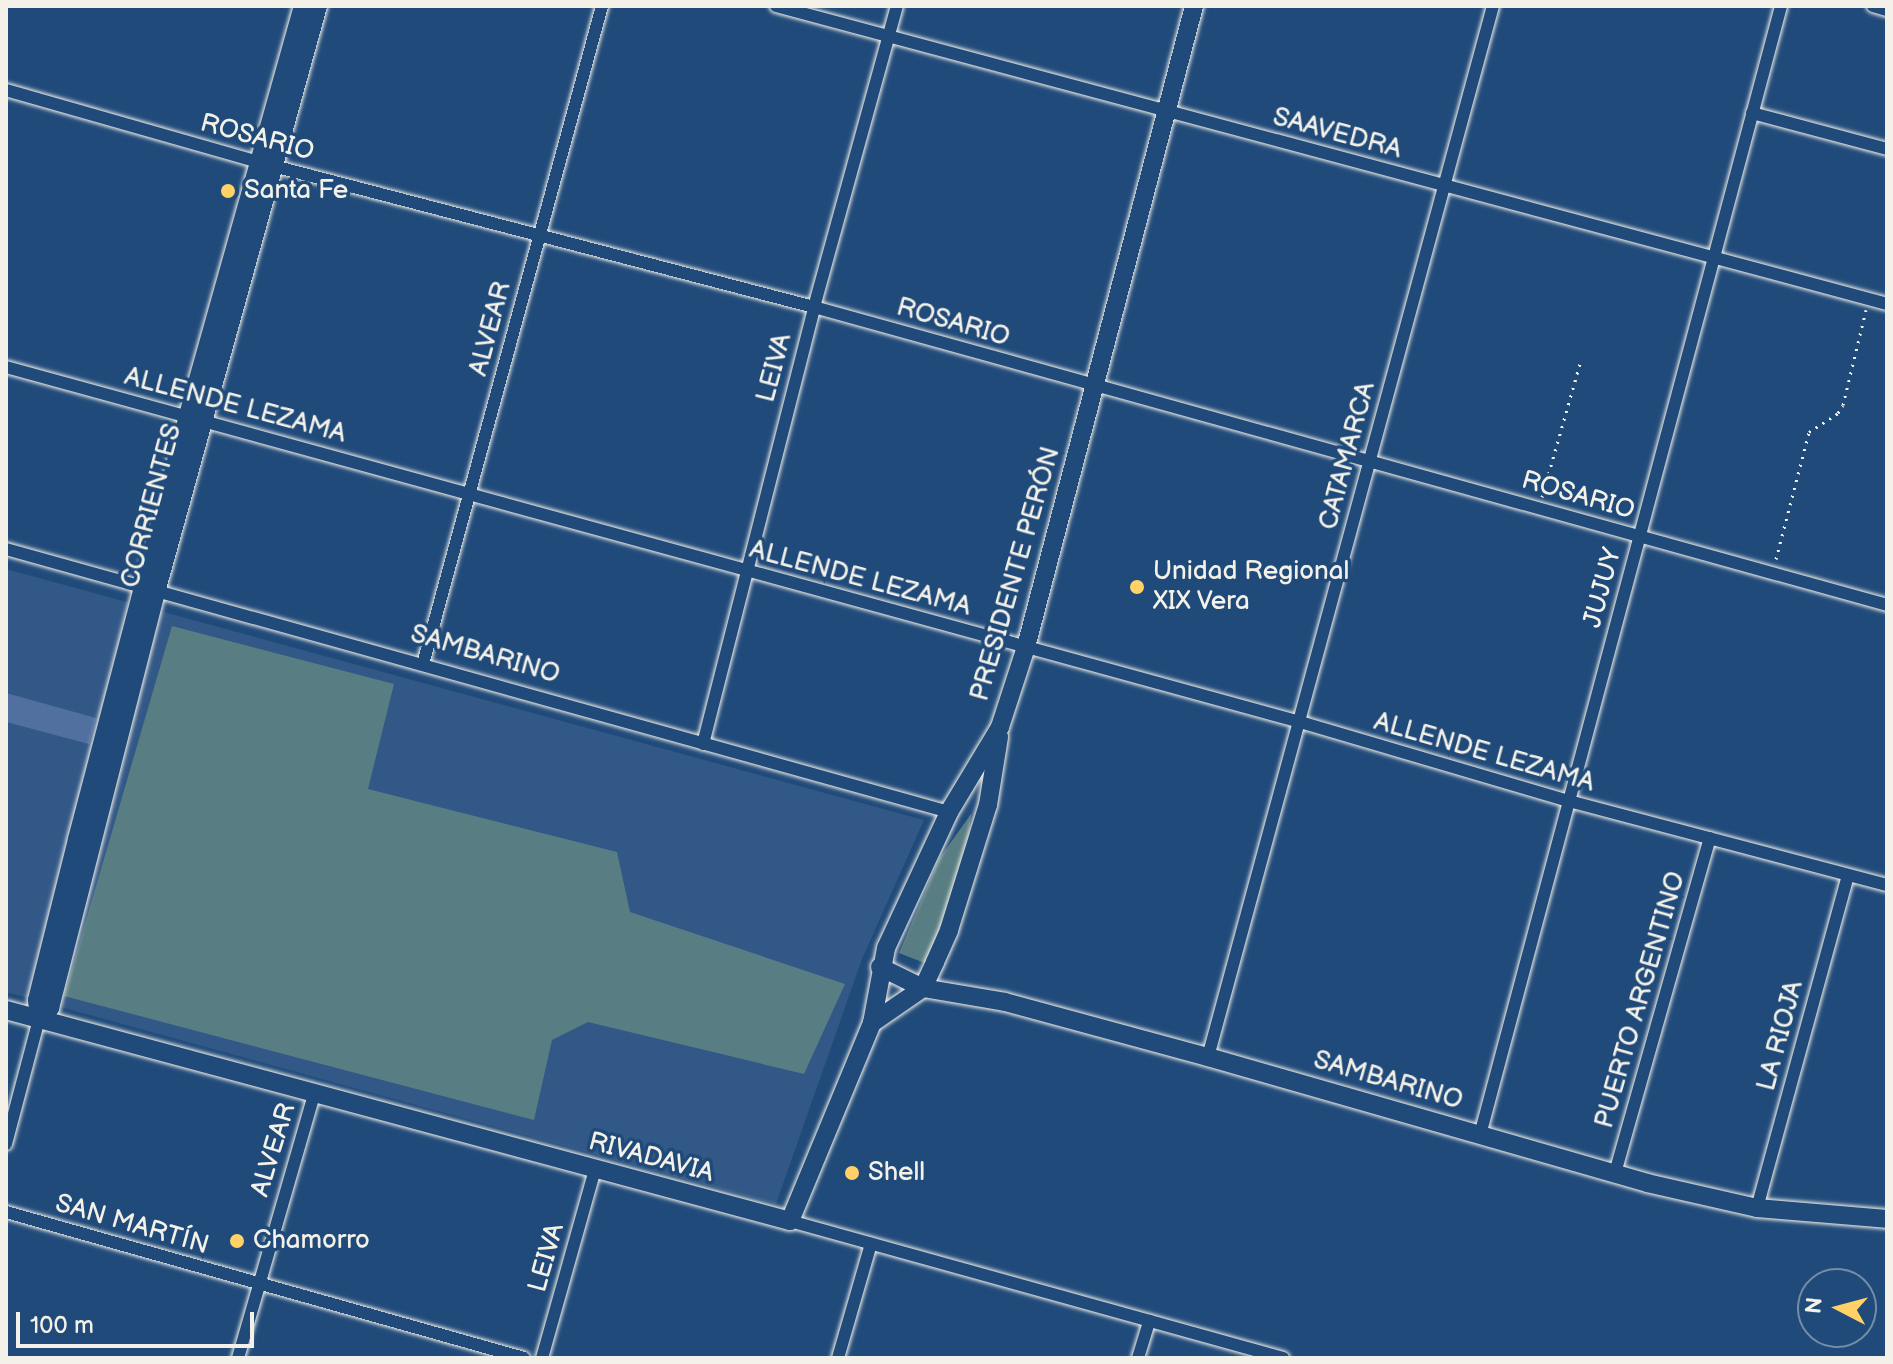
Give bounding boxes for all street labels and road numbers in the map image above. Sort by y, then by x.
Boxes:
street label: SAAVEDRA [1269,102,1405,166]
street label: ROSARIO [197,108,317,168]
street label: ALVEAR [463,279,519,379]
street label: ROSARIO [893,292,1013,354]
street label: LEIVA [751,330,799,406]
street label: ALLENDE LEZAMA [121,361,349,451]
street label: CATAMARCA [1313,379,1383,533]
street label: CORRIENTES [115,421,189,591]
street label: PRESIDENTE PERÓN [965,443,1067,705]
street label: ROSARIO [1518,465,1638,527]
street label: ALLENDE LEZAMA [746,534,974,624]
street label: JUJUY [1577,545,1629,631]
street label: SAMBARINO [407,619,563,691]
street label: ALLENDE LEZAMA [1370,707,1598,799]
street label: PUERTO ARGENTINO [1589,868,1693,1132]
street label: LA RIOJA [1751,978,1811,1094]
street label: SAMBARINO [1310,1045,1466,1117]
street label: ALVEAR [245,1099,303,1201]
street label: RIVADAVIA [585,1126,717,1190]
street label: SAN MARTÍN [52,1188,212,1262]
street label: LEIVA [522,1220,572,1296]

